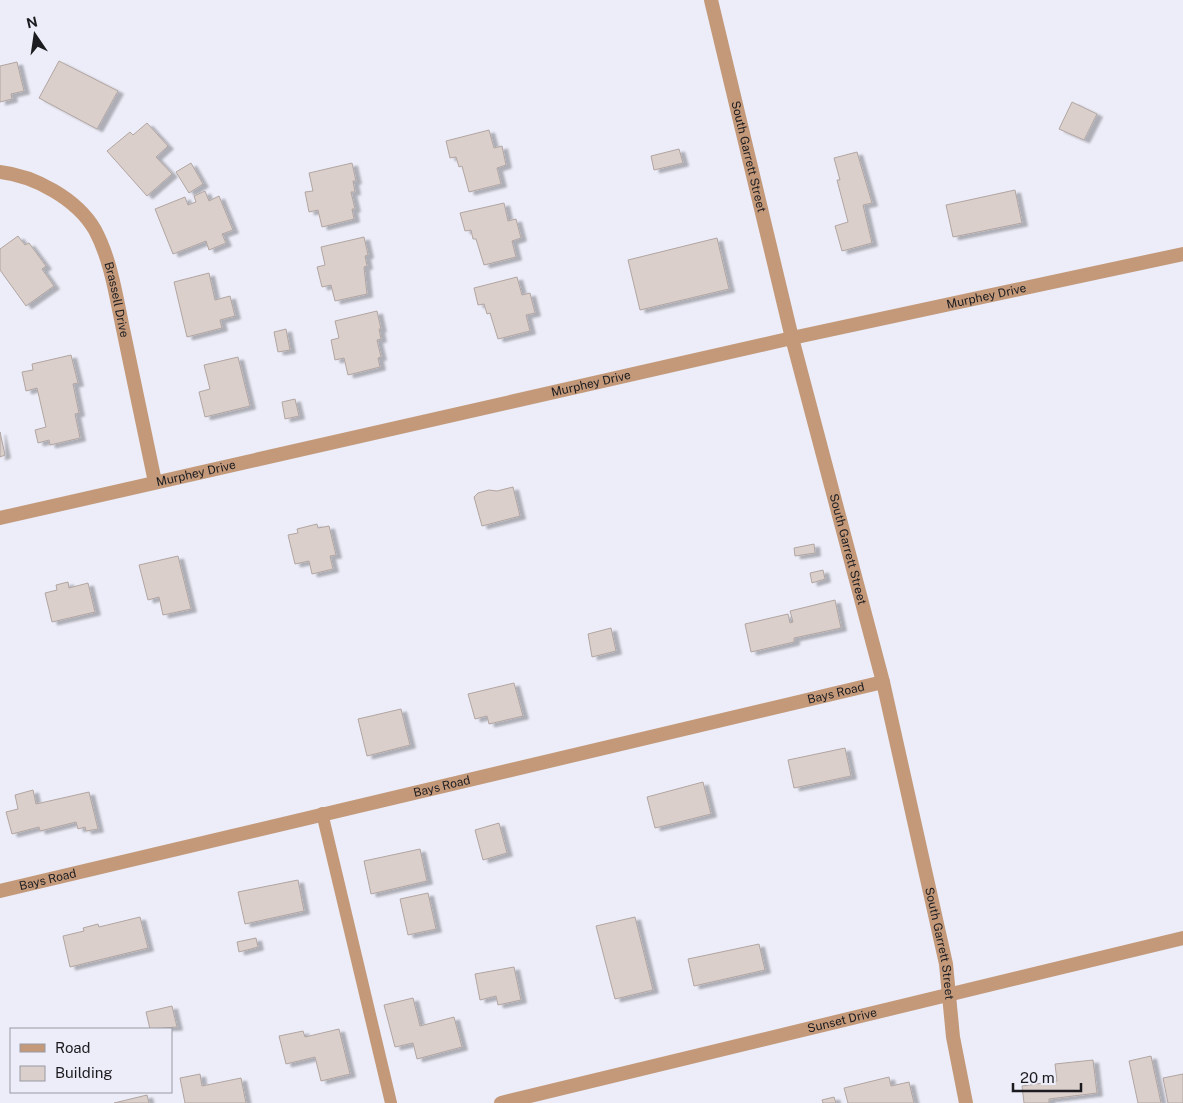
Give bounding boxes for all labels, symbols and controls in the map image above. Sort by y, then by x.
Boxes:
north arrow [10,10,60,60]
text: N [25,13,39,31]
street label: South Garrett Street [728,99,769,214]
street label: Brassell Drive [101,260,132,339]
street label: Murphey Drive [945,281,1028,312]
street label: Murphey Drive [550,368,632,400]
street label: Murphey Drive [155,458,237,489]
street label: South Garrett Street [826,492,869,607]
street label: Bays Road [806,680,866,707]
street label: Bays Road [412,773,472,800]
street label: Bays Road [18,866,78,893]
street label: South Garrett Street [922,886,956,1001]
street label: Sunset Drive [806,1005,878,1036]
legend [10,1028,172,1093]
text: Road [55,1039,91,1056]
scale bar [1013,1060,1080,1092]
text: Building [55,1064,113,1081]
text: 20 m [1020,1069,1055,1086]

